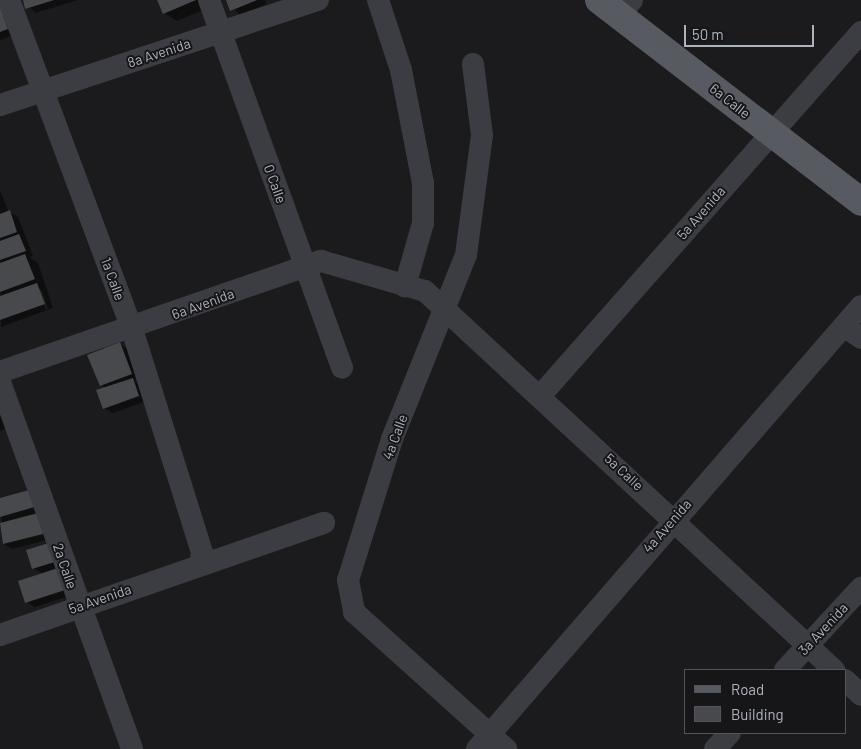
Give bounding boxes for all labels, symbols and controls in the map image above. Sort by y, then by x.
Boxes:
scale bar [686,15,816,47]
text: 50 m [692,25,724,43]
street label: 8a Avenida [125,35,193,71]
street label: 6a Calle [706,80,754,122]
street label: 0 Calle [260,162,290,206]
street label: 5a Avenida [673,183,729,243]
street label: 1a Calle [98,255,128,303]
street label: 6a Avenida [170,285,236,323]
street label: 4a Calle [379,412,411,462]
street label: 5a Calle [601,450,647,494]
street label: 4a Avenida [639,496,695,556]
street label: 2a Calle [49,541,81,591]
street label: 5a Avenida [67,580,133,618]
street label: 3a Avenida [795,599,851,659]
legend [684,669,846,734]
text: Road [731,680,764,698]
text: Building [731,705,784,723]

